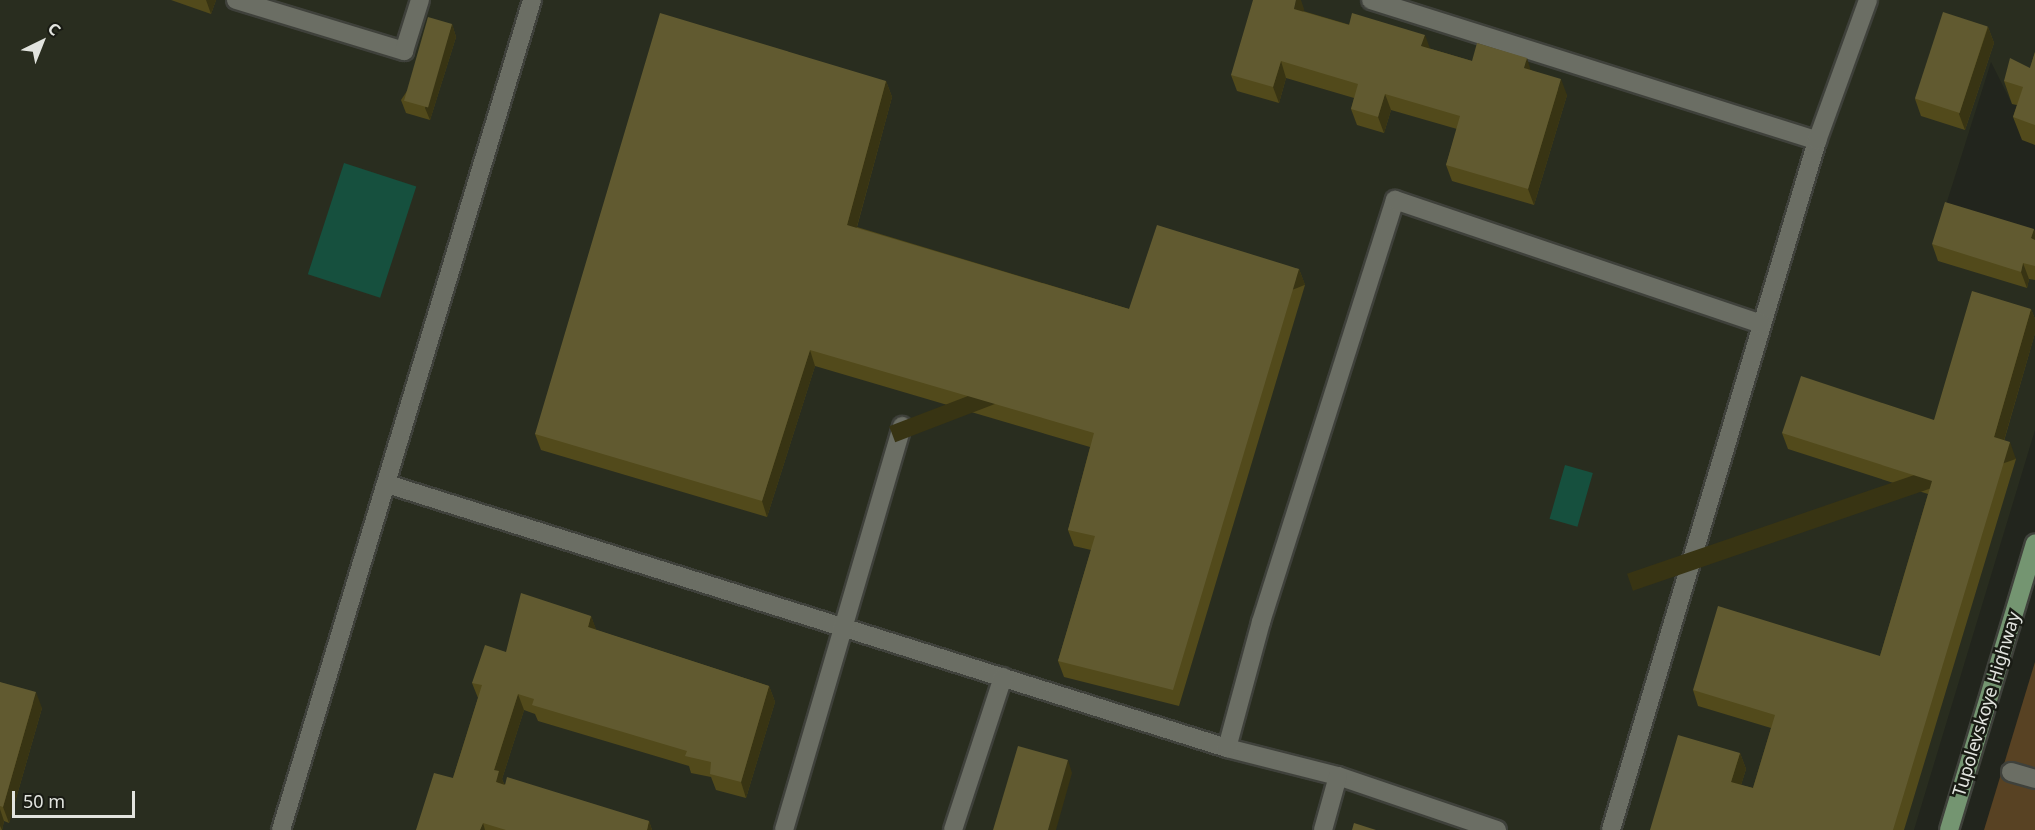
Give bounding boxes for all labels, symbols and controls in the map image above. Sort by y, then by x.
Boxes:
north arrow [12,12,72,72]
text: С [43,17,66,40]
street label: Tupolevskoye Highway [1948,609,2024,799]
scale bar [15,779,138,817]
text: 50 m [23,789,65,813]

